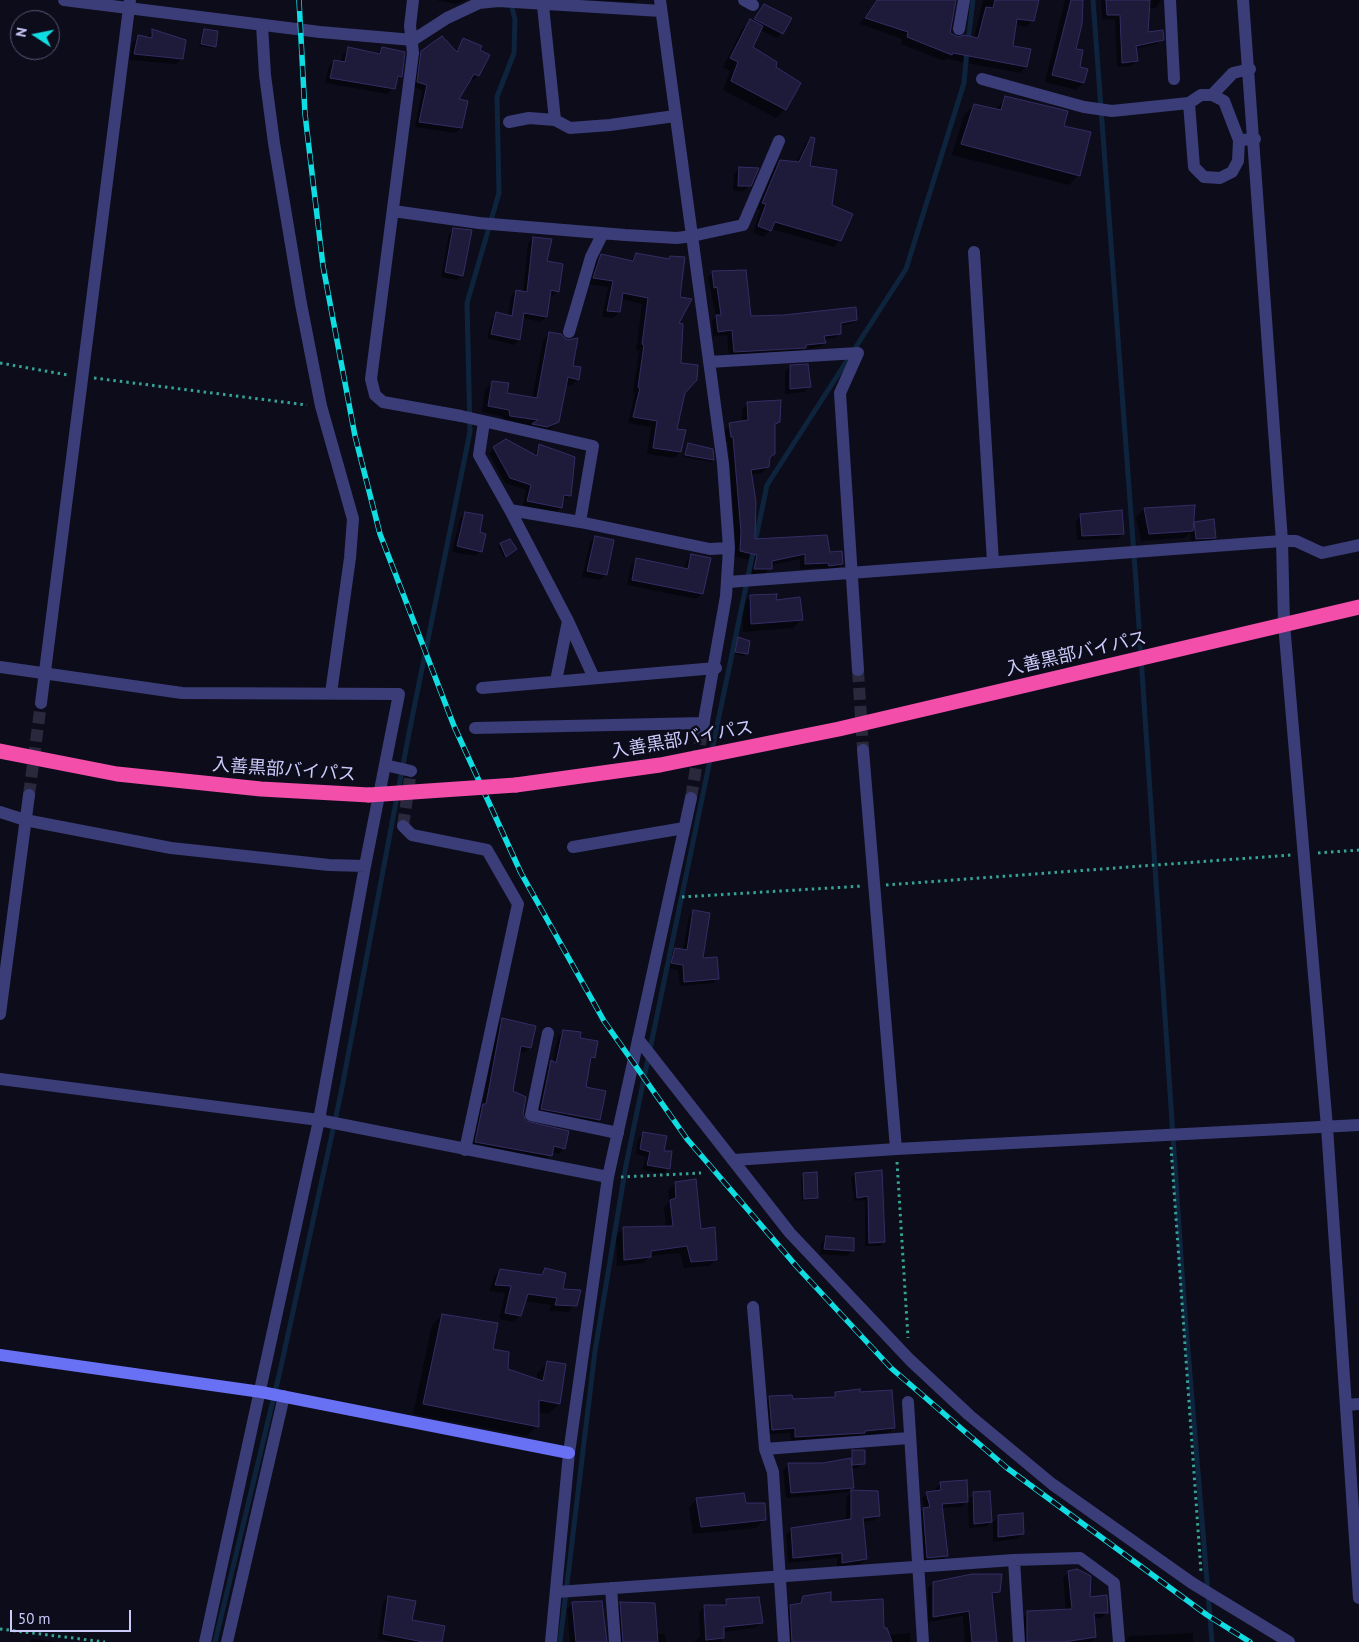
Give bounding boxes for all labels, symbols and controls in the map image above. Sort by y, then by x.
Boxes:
north arrow [10,10,60,60]
text: N [12,26,31,39]
street label: 入善黒部バイパス [1003,627,1149,681]
street label: 入善黒部バイパス [609,717,755,763]
street label: 入善黒部バイパス [211,754,357,786]
scale bar [12,1600,134,1632]
text: 50 m [18,1609,51,1628]

